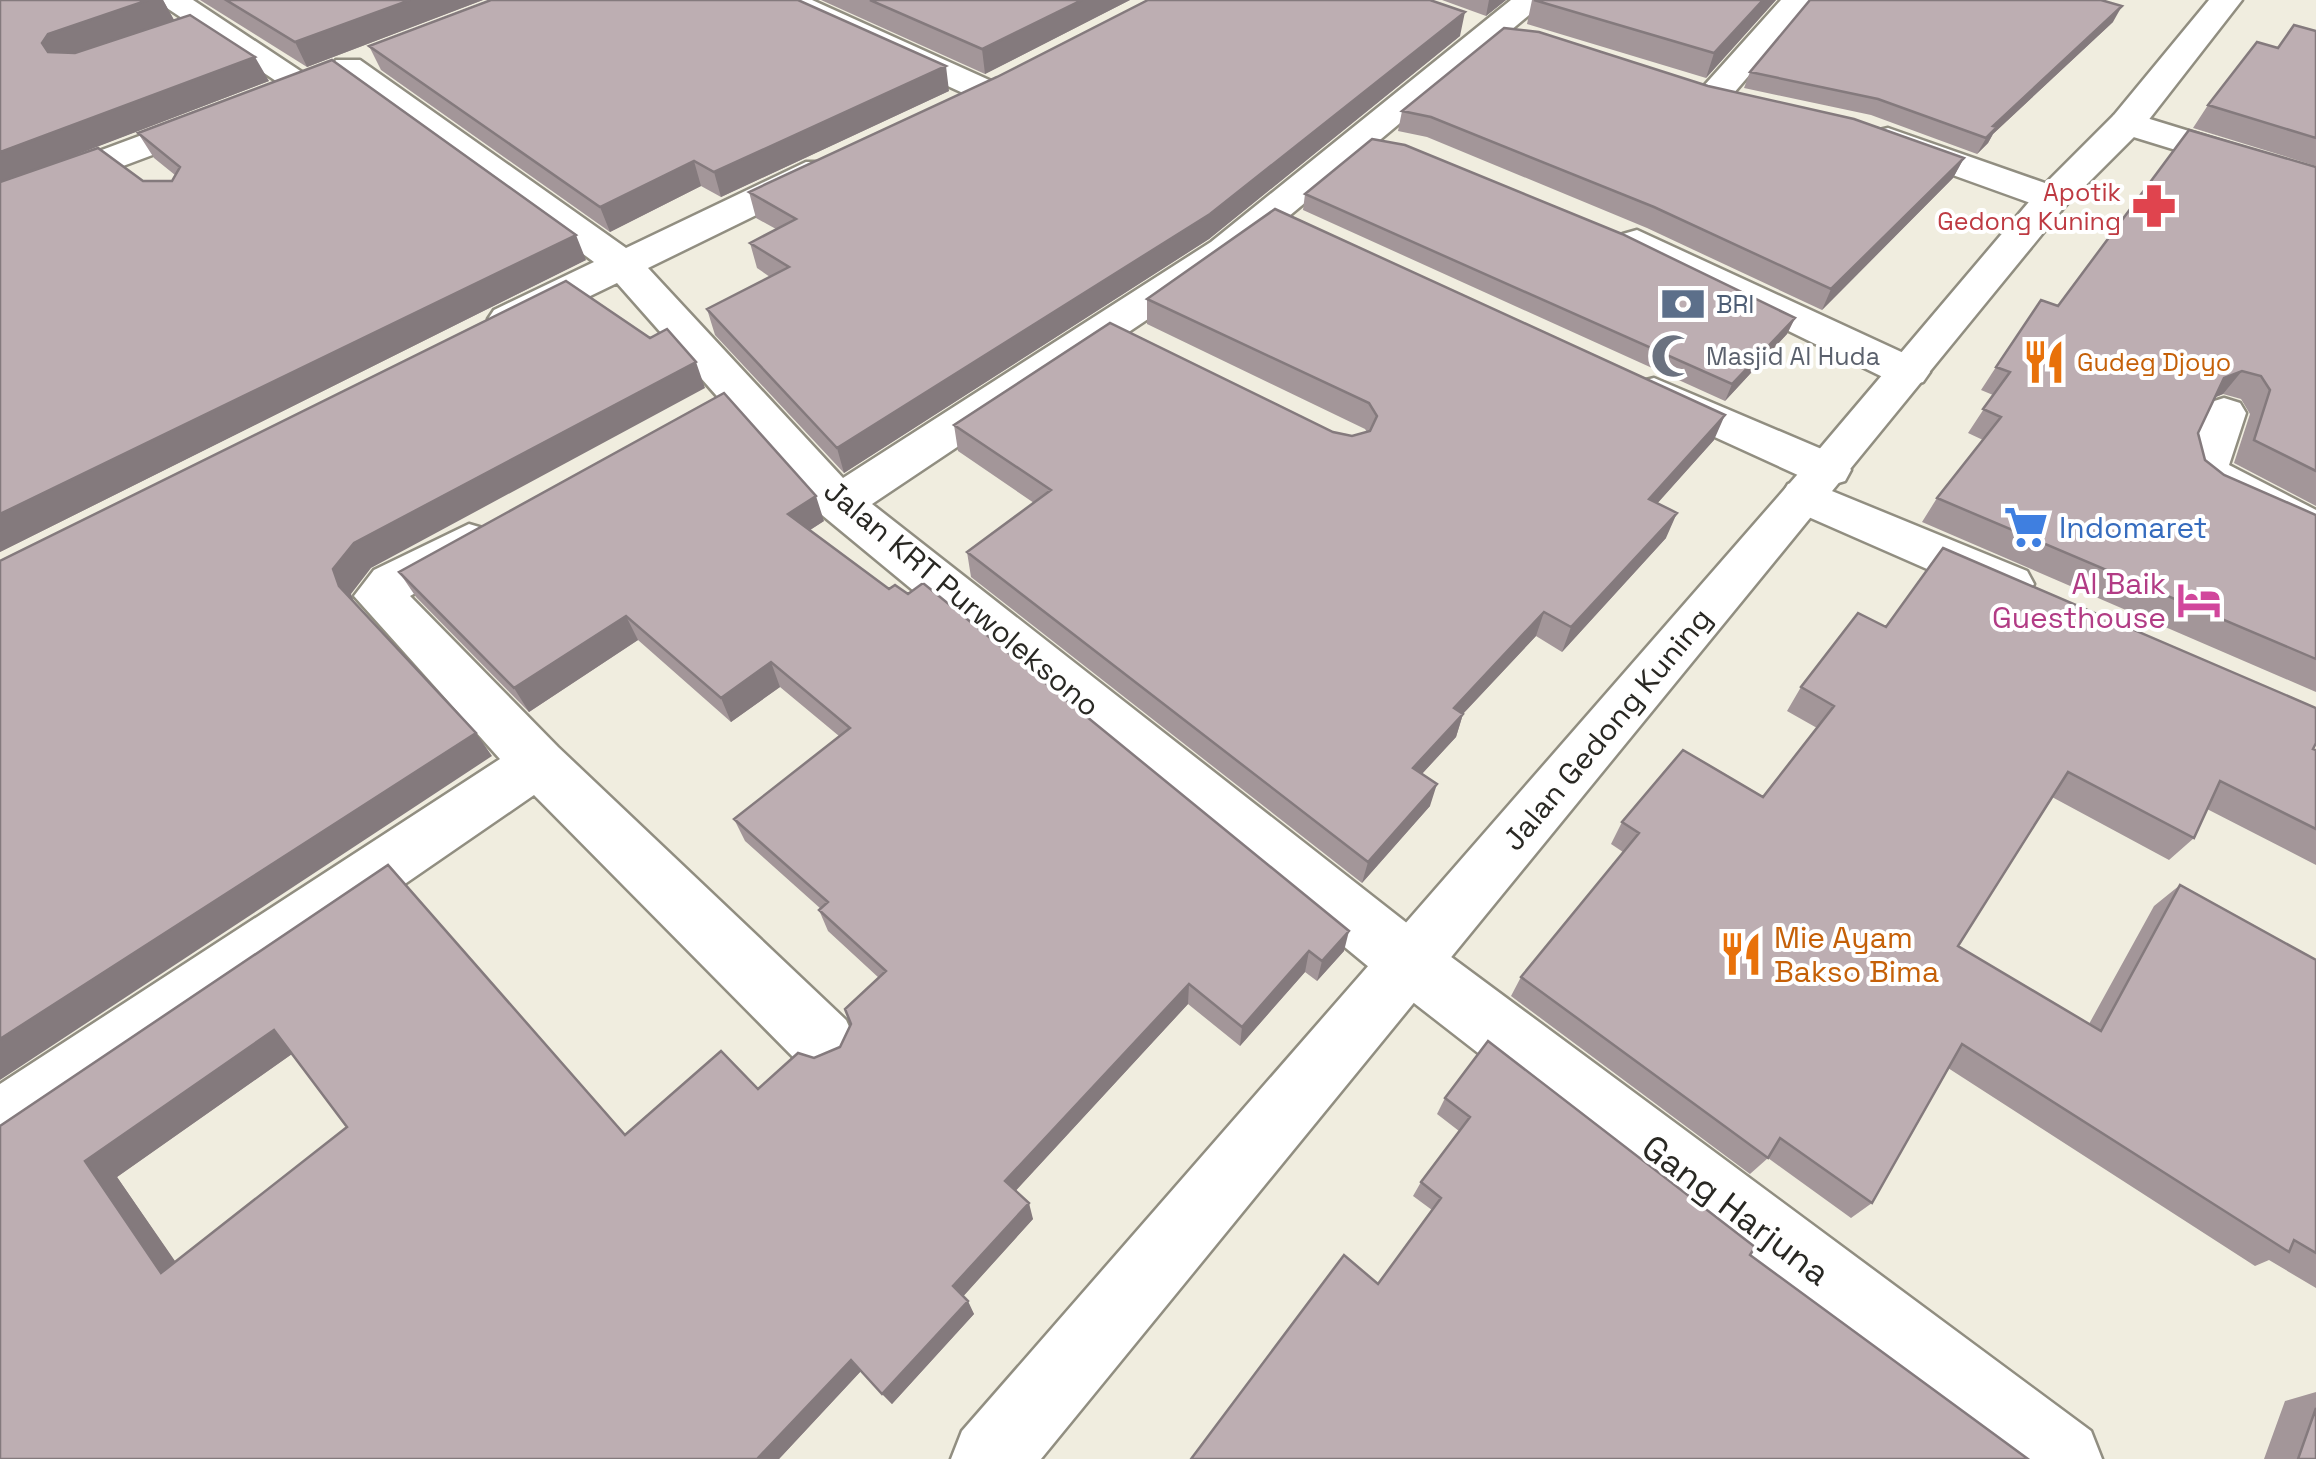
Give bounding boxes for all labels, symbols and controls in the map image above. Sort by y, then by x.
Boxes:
place label: Apotik Gedong Kuning [1937,176,2121,237]
pharmacy icon: Apotik Gedong Kuning [2130,182,2178,230]
bank icon: BRI [1659,280,1707,328]
place label: BRI [1716,288,1754,320]
mosque icon: Masjid Al Huda [1649,332,1697,380]
restaurant icon: Gudeg Djoyo [2020,338,2068,386]
place label: Masjid Al Huda [1706,340,1880,372]
place label: Gudeg Djoyo [2077,346,2231,378]
street label: Jalan KRT Purwoleksono [816,471,1108,725]
supermarket icon: Indomaret [2002,503,2050,551]
place label: Indomaret [2059,508,2207,547]
place label: Al Baik Guesthouse [1992,564,2166,637]
hotel icon: Al Baik Guesthouse [2175,576,2223,624]
street label: Jalan Gedong Kuning [1494,599,1720,859]
place label: Mie Ayam Bakso Bima [1774,918,1939,991]
restaurant icon: Mie Ayam Bakso Bima [1717,930,1765,978]
street label: Gang Harjuna [1633,1125,1839,1295]

